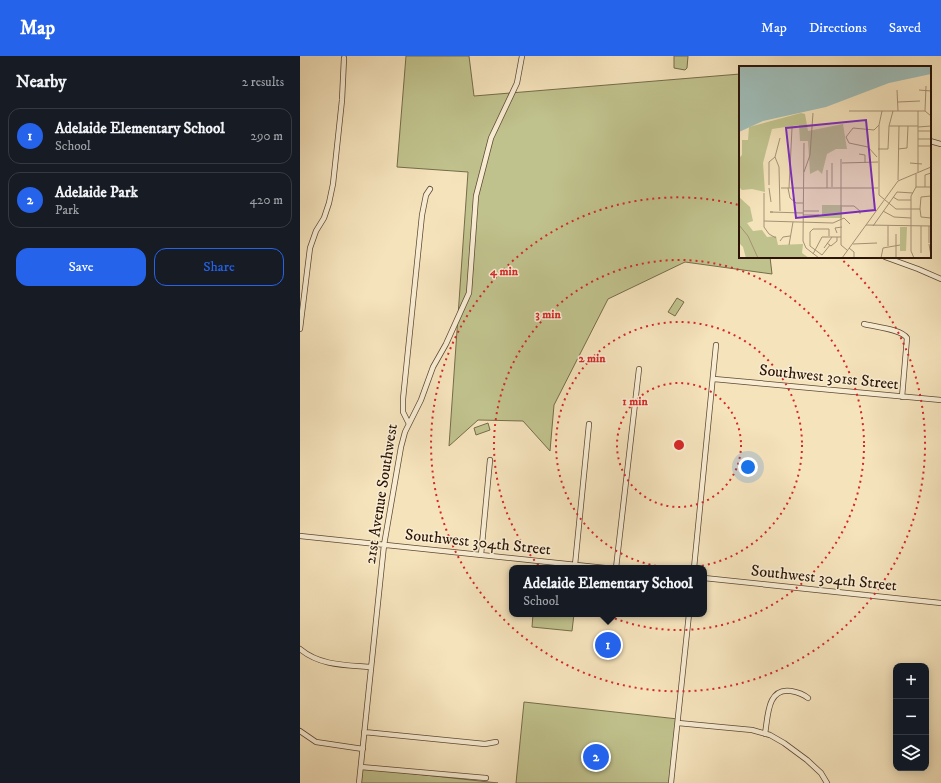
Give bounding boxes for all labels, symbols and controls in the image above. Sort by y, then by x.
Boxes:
text: Map [20,17,55,40]
text: Map [761,19,787,37]
text: Directions [809,19,867,37]
text: Saved [889,19,921,37]
inset map [739,66,931,258]
text: Nearby [16,71,66,93]
text: 2 results [242,74,284,90]
text: Adelaide Elementary School [55,119,225,138]
text: 1 [28,128,32,144]
text: 290 m [251,128,283,144]
text: School [55,138,91,154]
text: Adelaide Park [55,183,138,202]
text: 2 [27,192,33,208]
text: 420 m [250,192,283,208]
text: Park [55,202,79,218]
button: Save [16,248,146,286]
button: Share [154,248,284,286]
text: 4 min [489,264,519,279]
text: 3 min [535,307,561,322]
text: 2 min [579,351,606,366]
street label: Southwest 301st Street [758,360,900,394]
text: 1 min [622,394,648,409]
street label: 21st Avenue Southwest [360,422,402,566]
centre of rings [672,438,686,452]
your location [738,457,758,477]
street label: Southwest 304th Street [404,524,552,560]
street label: Southwest 304th Street [750,560,898,596]
popup [509,565,707,617]
text: Adelaide Elementary School [523,574,693,593]
text: School [523,593,559,609]
pin: 1 [595,630,621,660]
map controls [893,663,929,771]
button: + [893,663,929,699]
button: − [893,699,929,735]
button: layers [893,735,929,771]
pin: 2 [583,742,609,772]

